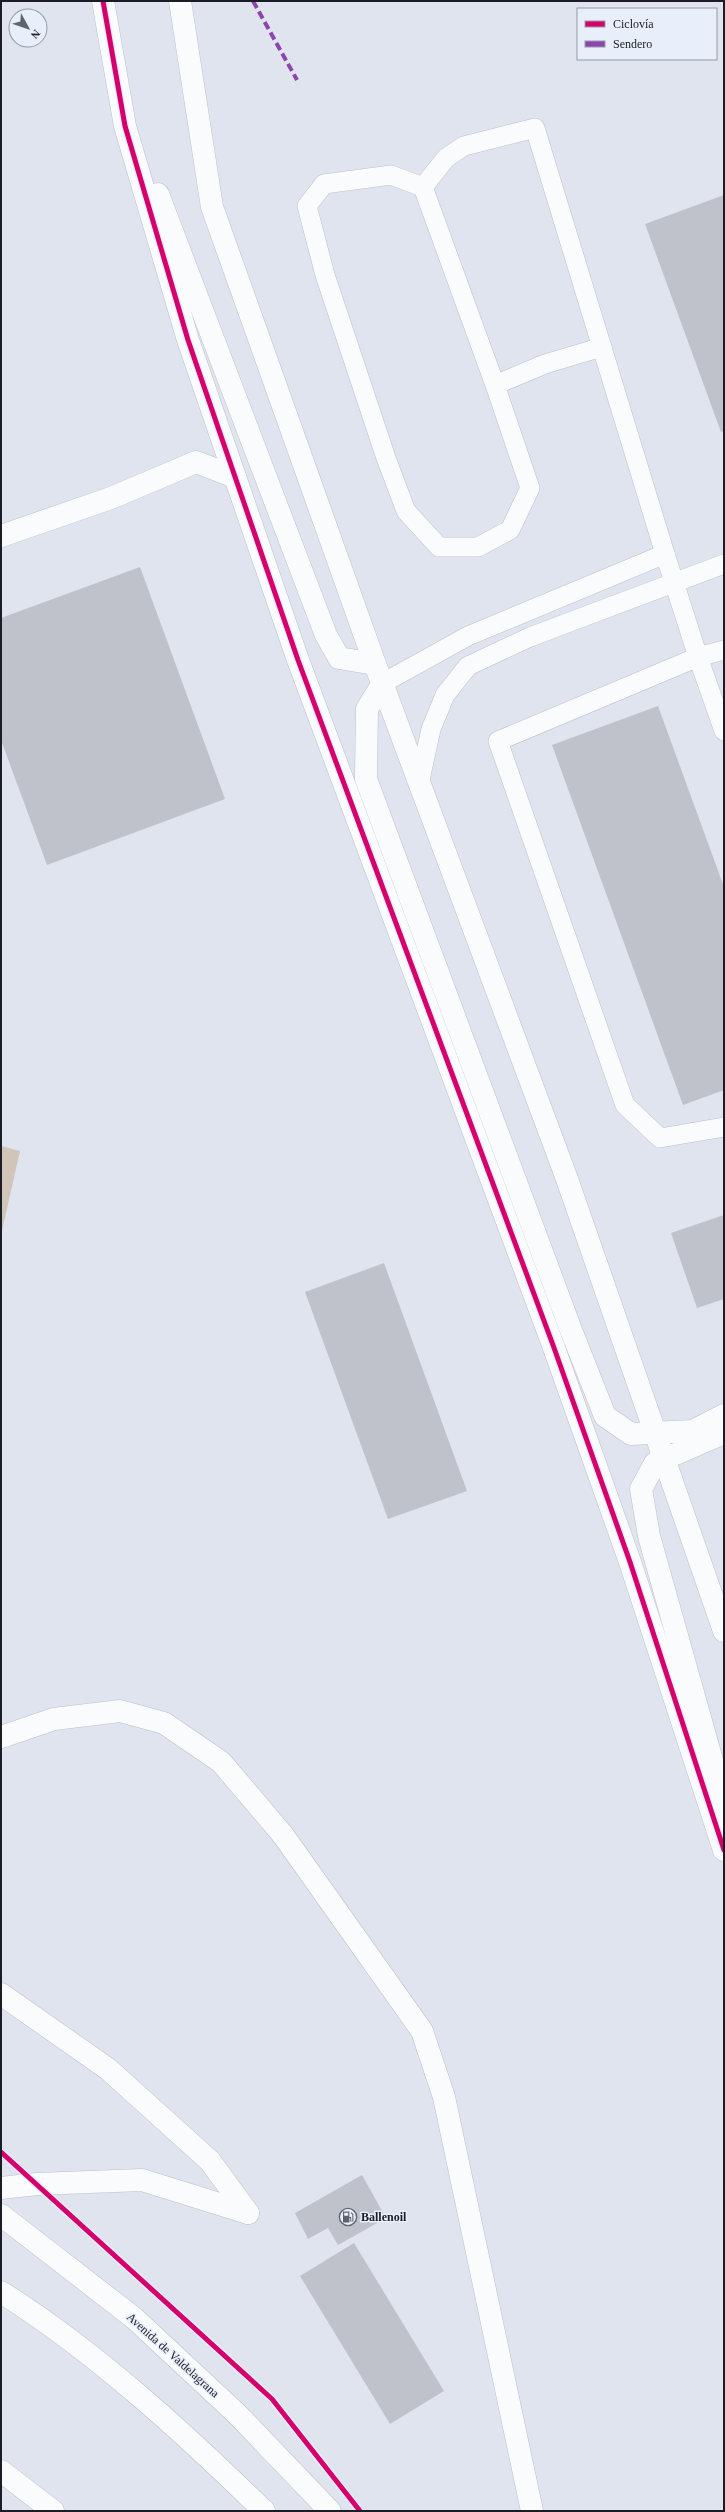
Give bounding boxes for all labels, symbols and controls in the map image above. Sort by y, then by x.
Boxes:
north arrow [8,8,48,48]
legend [577,8,717,60]
text: Ciclovía [613,17,654,31]
text: N [28,28,43,41]
text: Sendero [613,37,652,51]
fuel station icon: Ballenoil [338,2207,358,2227]
place label: Ballenoil [361,2210,407,2224]
street label: Avenida de Valdelagrana [124,2310,223,2401]

